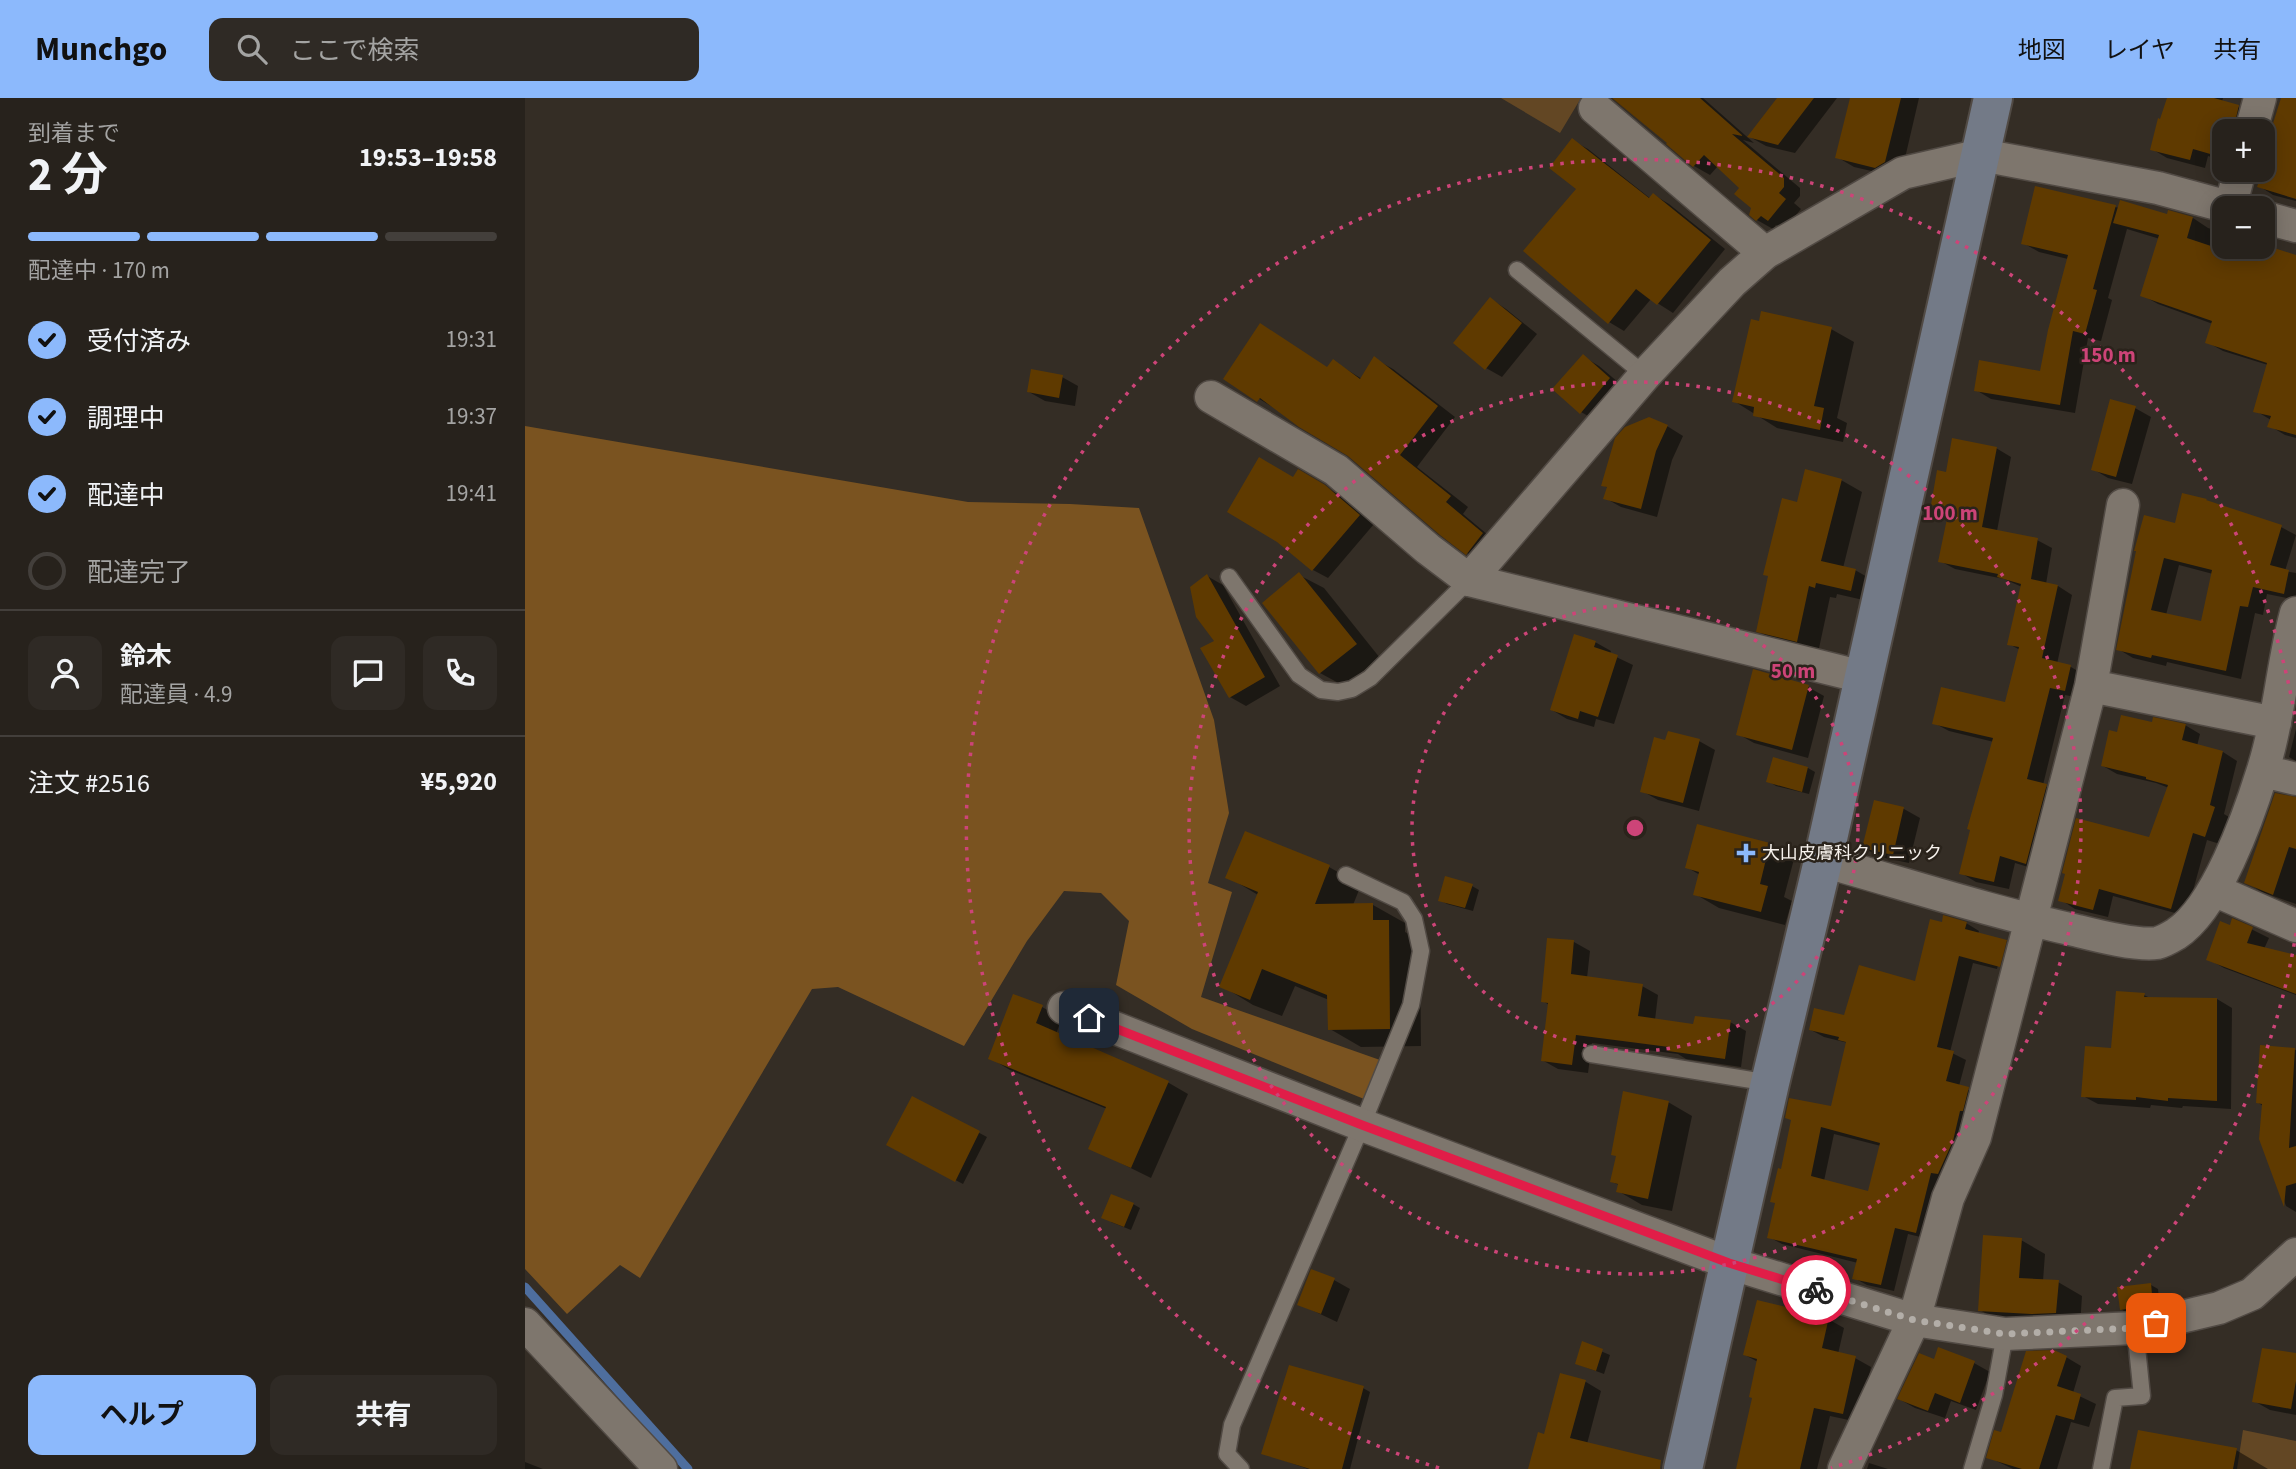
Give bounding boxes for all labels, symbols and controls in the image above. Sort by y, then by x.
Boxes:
search box [209,18,699,81]
text: Munchgo [35,26,167,73]
icon: search [233,30,271,68]
text: ここで検索 [289,32,419,69]
text: 地図 [2018,33,2066,68]
text: レイヤ [2104,33,2175,68]
text: 共有 [2213,33,2261,68]
text: 到着まで [28,117,120,150]
map controls [2212,119,2275,259]
button: + [2212,119,2275,182]
text: 19:53–19:58 [359,139,497,176]
text: 2 分 [28,143,108,208]
button: − [2212,196,2275,259]
text: 配達中 · 170 m [28,254,170,287]
icon: check [28,321,66,359]
text: 受付済み [87,323,191,360]
text: 19:31 [446,323,497,356]
text: 150 m [2080,340,2136,370]
icon: check [28,398,66,436]
text: 調理中 [87,400,165,437]
text: 19:37 [446,400,497,433]
icon: check [28,475,66,513]
text: 配達中 [87,477,165,514]
text: 19:41 [446,477,497,510]
text: 100 m [1922,498,1978,528]
text: 配達完了 [87,554,191,591]
button: person [28,636,102,710]
button: chat [331,636,405,710]
button: phone [423,636,497,710]
text: 鈴木 [120,638,172,675]
text: 50 m [1771,656,1815,686]
text: 配達員 · 4.9 [120,678,233,711]
text: ¥5,920 [421,763,497,800]
text: 注文 #2516 [28,765,150,802]
centre of rings [1623,816,1647,840]
place label: 大山皮膚科クリニック [1762,841,1942,866]
marker: 大山皮膚科クリニック [1736,843,1756,863]
pin [1059,988,1119,1048]
icon: home [1070,999,1108,1037]
courier [1781,1255,1851,1325]
icon: bike [1797,1271,1835,1309]
pin [2126,1293,2186,1353]
icon: bag [2137,1304,2175,1342]
button: ヘルプ [28,1375,256,1455]
button: 共有 [270,1375,497,1455]

